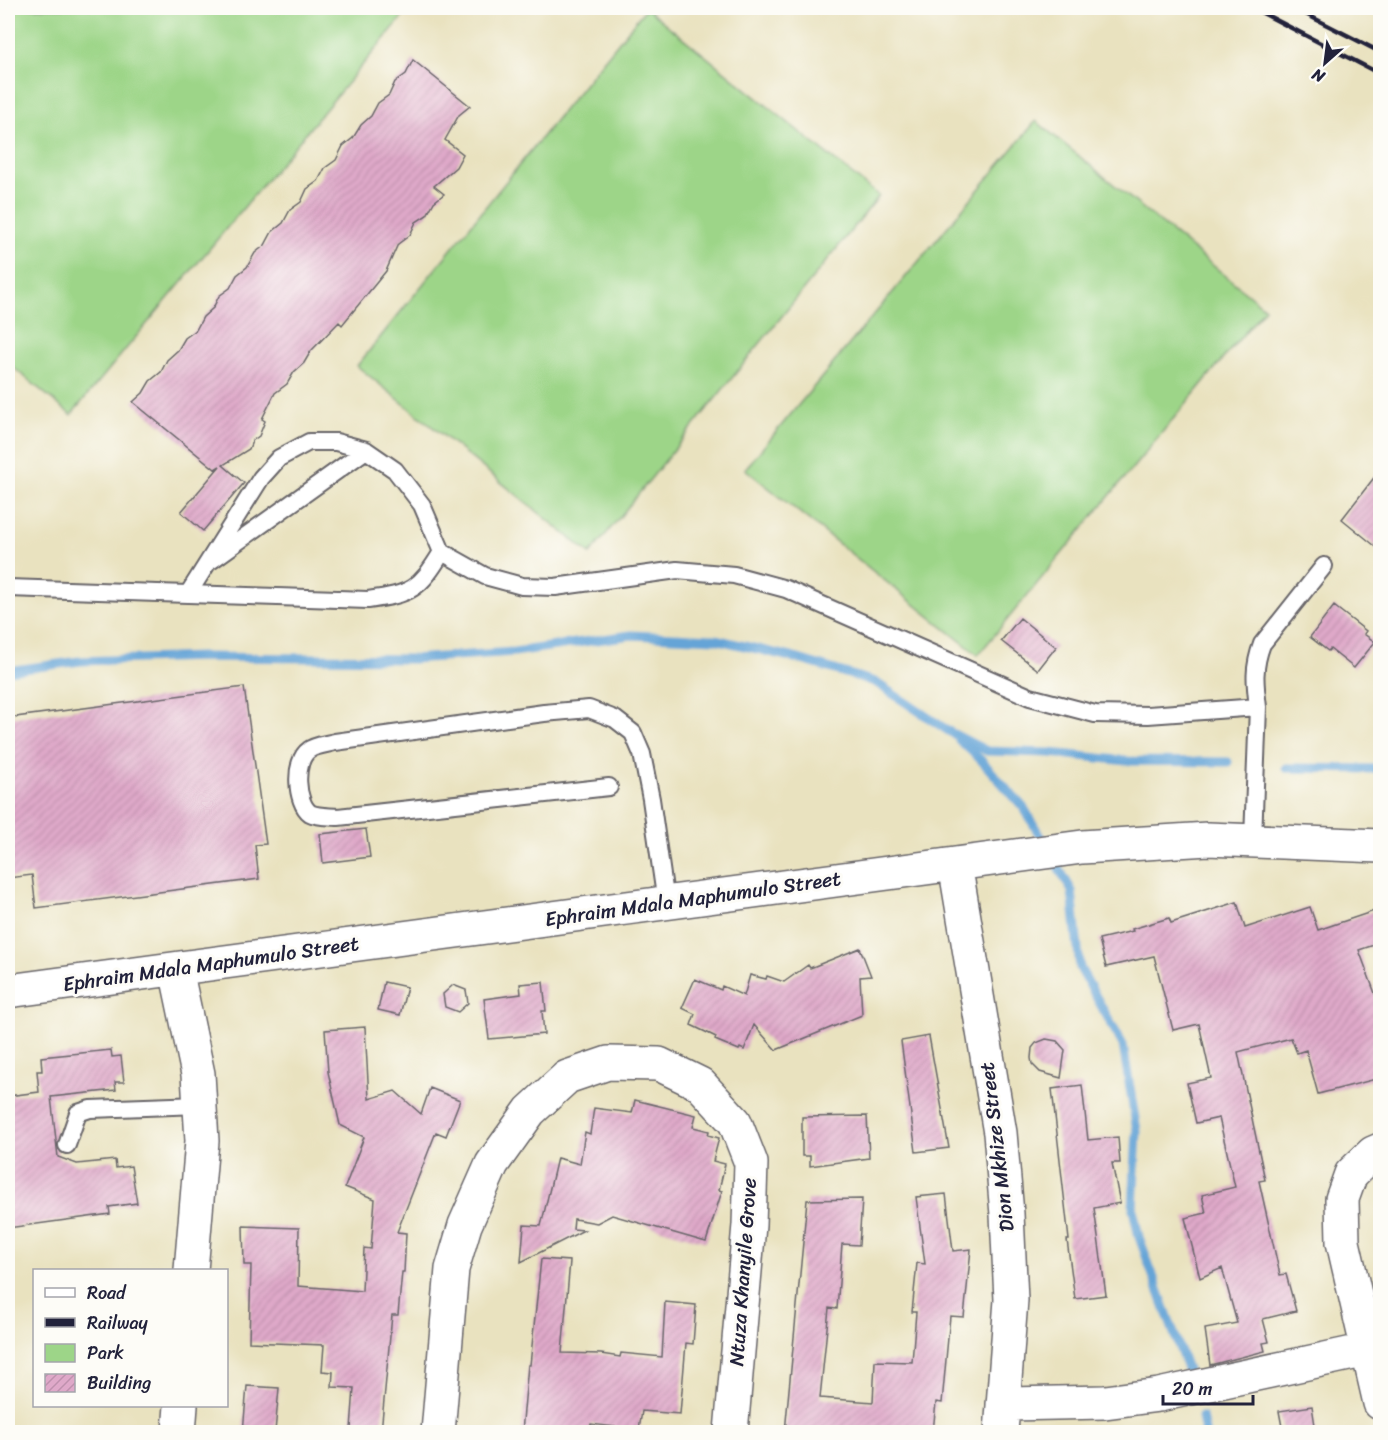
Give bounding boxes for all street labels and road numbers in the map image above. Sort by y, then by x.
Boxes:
street label: Ephraim Mdala Maphumulo Street [543,861,843,937]
street label: Ephraim Mdala Maphumulo Street [61,926,361,1002]
street label: Dion Mkhize Street [969,1060,1025,1234]
street label: Ntuza Khanyile Grove [719,1177,767,1367]

